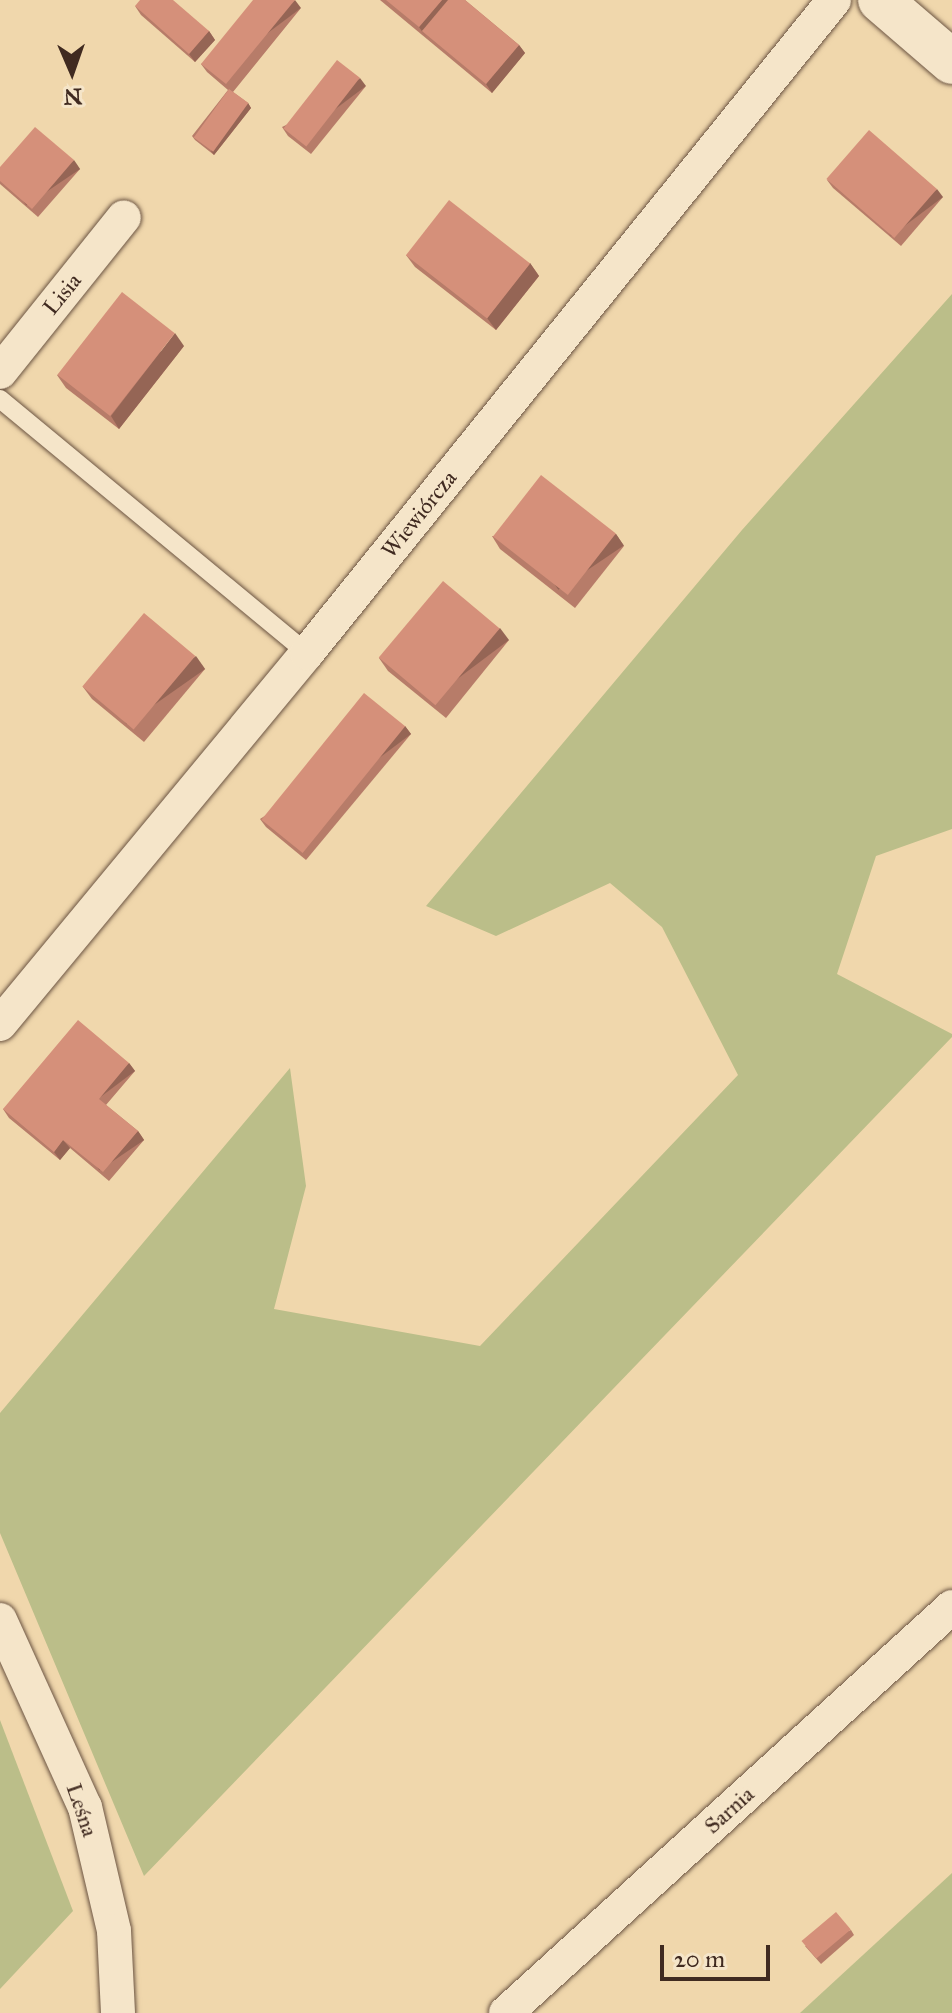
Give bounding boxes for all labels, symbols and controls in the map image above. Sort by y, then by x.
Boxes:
north arrow [32,32,112,112]
text: N [63,83,83,110]
street label: Lisia [37,268,87,320]
street label: Wiewiórcza [376,465,462,563]
street label: Leśna [61,1780,103,1840]
street label: Sarnia [699,1781,759,1839]
scale bar [664,1929,774,1979]
text: 20 m [674,1944,725,1974]

